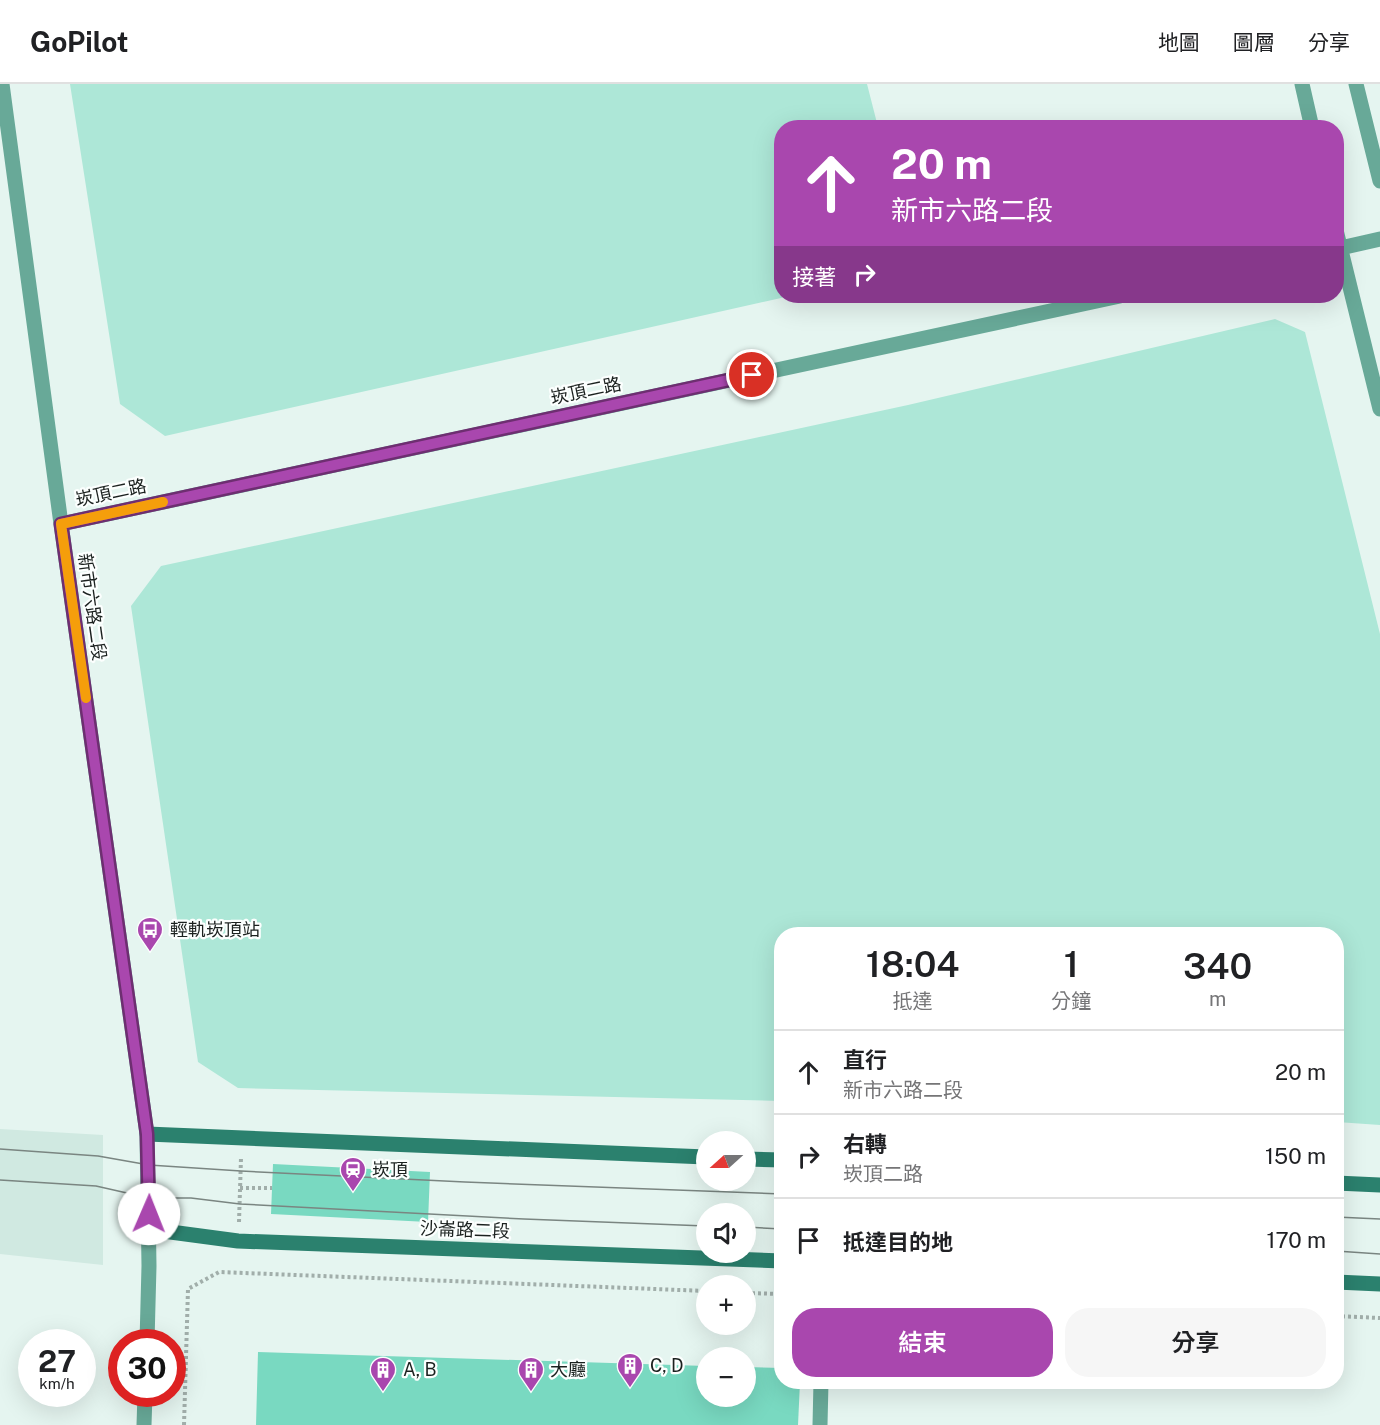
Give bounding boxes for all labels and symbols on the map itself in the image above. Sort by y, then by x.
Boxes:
pin [726,349,777,400]
street label: 崁頂二路 [548,373,623,408]
street label: 崁頂二路 [73,475,148,510]
street label: 新市六路二段 [75,552,110,662]
bus stop icon: 輕軌崁頂站 [135,915,165,953]
place label: 輕軌崁頂站 [170,919,260,940]
north arrow [696,1131,756,1191]
station icon: 崁頂 [338,1155,368,1193]
place label: 崁頂 [372,1159,408,1180]
position arrow [117,1182,181,1246]
street label: 沙崙路二段 [420,1217,510,1242]
speed limit sign: 30 [108,1329,186,1407]
building icon: C, D [615,1351,645,1389]
building icon: A, B [368,1355,398,1393]
building icon: 大廳 [516,1355,546,1393]
place label: C, D [650,1355,683,1376]
place label: A, B [403,1359,437,1380]
place label: 大廳 [550,1359,586,1380]

